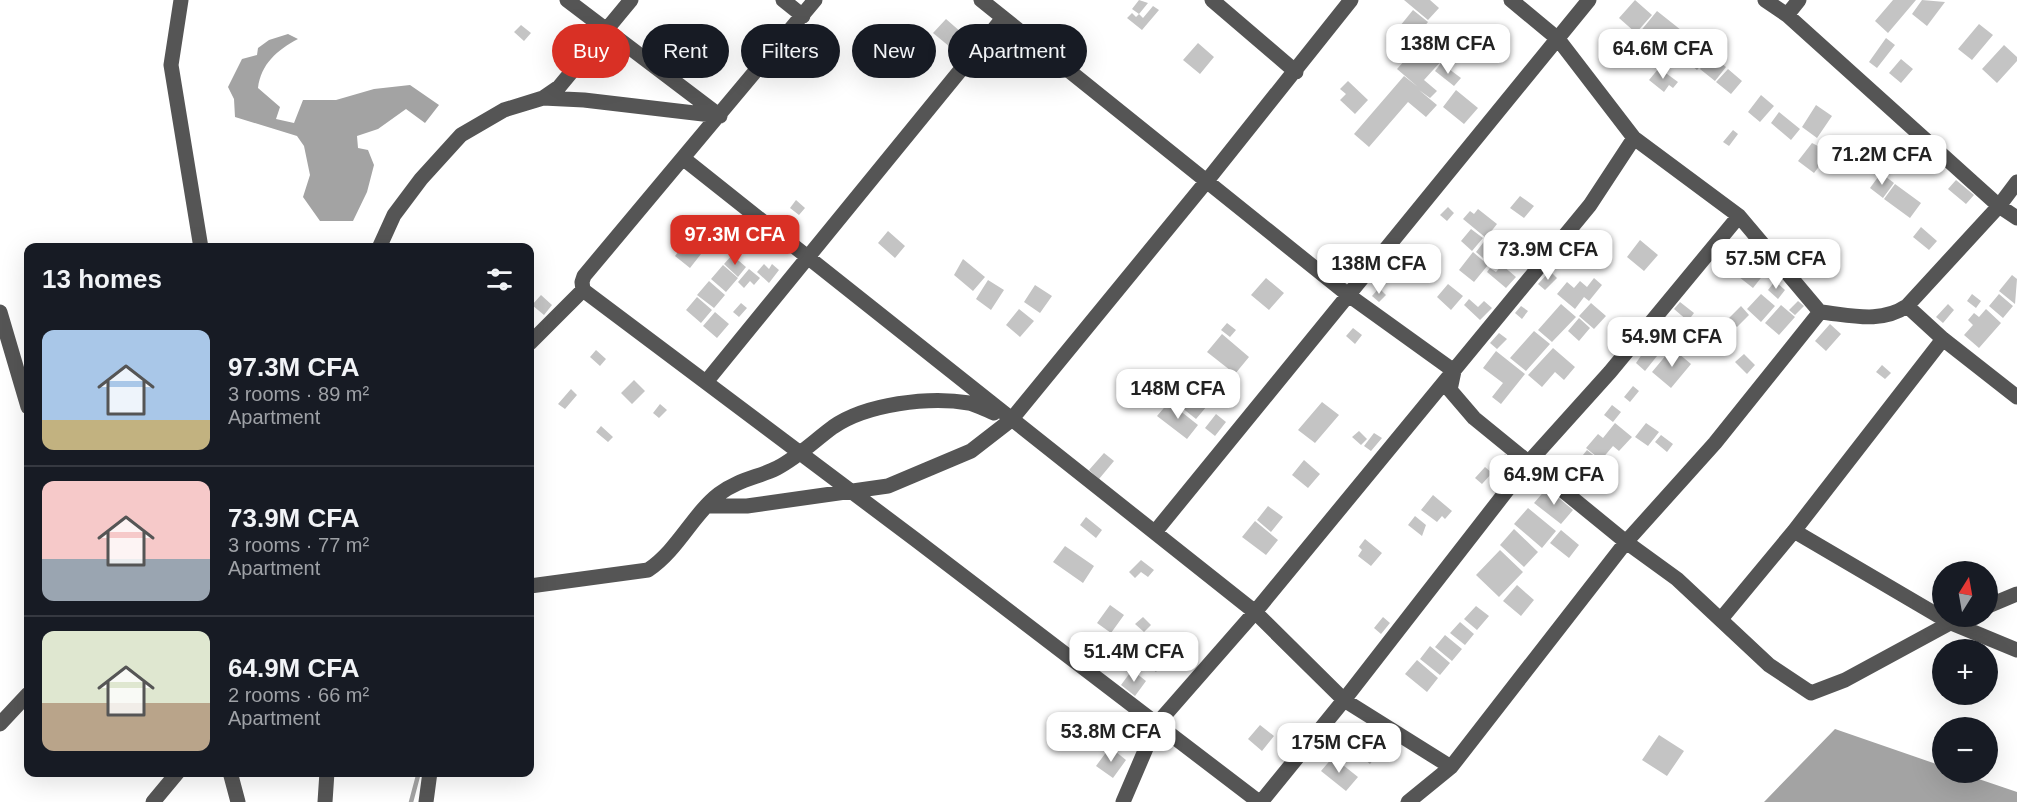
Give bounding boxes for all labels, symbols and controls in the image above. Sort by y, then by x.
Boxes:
chip: Buy [552,24,630,78]
chip: Rent [642,24,729,78]
chip: Filters [741,24,840,78]
chip: New [852,24,936,78]
chip: Apartment [948,24,1087,78]
pin: 138M CFA [1386,24,1510,75]
pin: 64.6M CFA [1594,29,1732,80]
text: 138M CFA [1400,32,1496,54]
text: 64.6M CFA [1612,37,1714,59]
pin: 71.2M CFA [1813,135,1951,186]
text: 71.2M CFA [1831,143,1933,165]
pin: 97.3M CFA [666,215,804,266]
text: 97.3M CFA [684,223,786,245]
pin: 73.9M CFA [1479,230,1617,281]
text: 73.9M CFA [1497,238,1599,260]
pin: 57.5M CFA [1707,239,1845,290]
pin: 138M CFA [1317,244,1441,295]
text: 57.5M CFA [1725,247,1827,269]
text: 138M CFA [1331,252,1427,274]
icon: filters [483,263,516,296]
text: 13 homes [42,264,162,294]
pin: 54.9M CFA [1603,317,1741,368]
text: 54.9M CFA [1621,325,1723,347]
text: 97.3M CFA [228,352,360,382]
icon: home [90,354,162,426]
pin: 148M CFA [1116,369,1240,420]
text: 148M CFA [1130,377,1226,399]
text: 3 rooms · 89 m² [228,383,369,405]
text: Apartment [228,406,320,428]
pin: 64.9M CFA [1485,455,1623,506]
text: 64.9M CFA [1503,463,1605,485]
text: 73.9M CFA [228,503,360,533]
icon: home [90,505,162,577]
text: 3 rooms · 77 m² [228,534,369,556]
text: Apartment [228,557,320,579]
north arrow [1932,561,1998,627]
map controls [1932,561,1998,783]
pin: 51.4M CFA [1065,632,1203,683]
button: + [1932,639,1998,705]
text: 51.4M CFA [1083,640,1185,662]
text: 64.9M CFA [228,653,360,683]
icon: home [90,655,162,727]
text: 2 rooms · 66 m² [228,684,369,706]
text: Apartment [228,707,320,729]
pin: 53.8M CFA [1042,712,1180,763]
button: − [1932,717,1998,783]
text: 53.8M CFA [1060,720,1162,742]
pin: 175M CFA [1277,723,1401,774]
text: 175M CFA [1291,731,1387,753]

